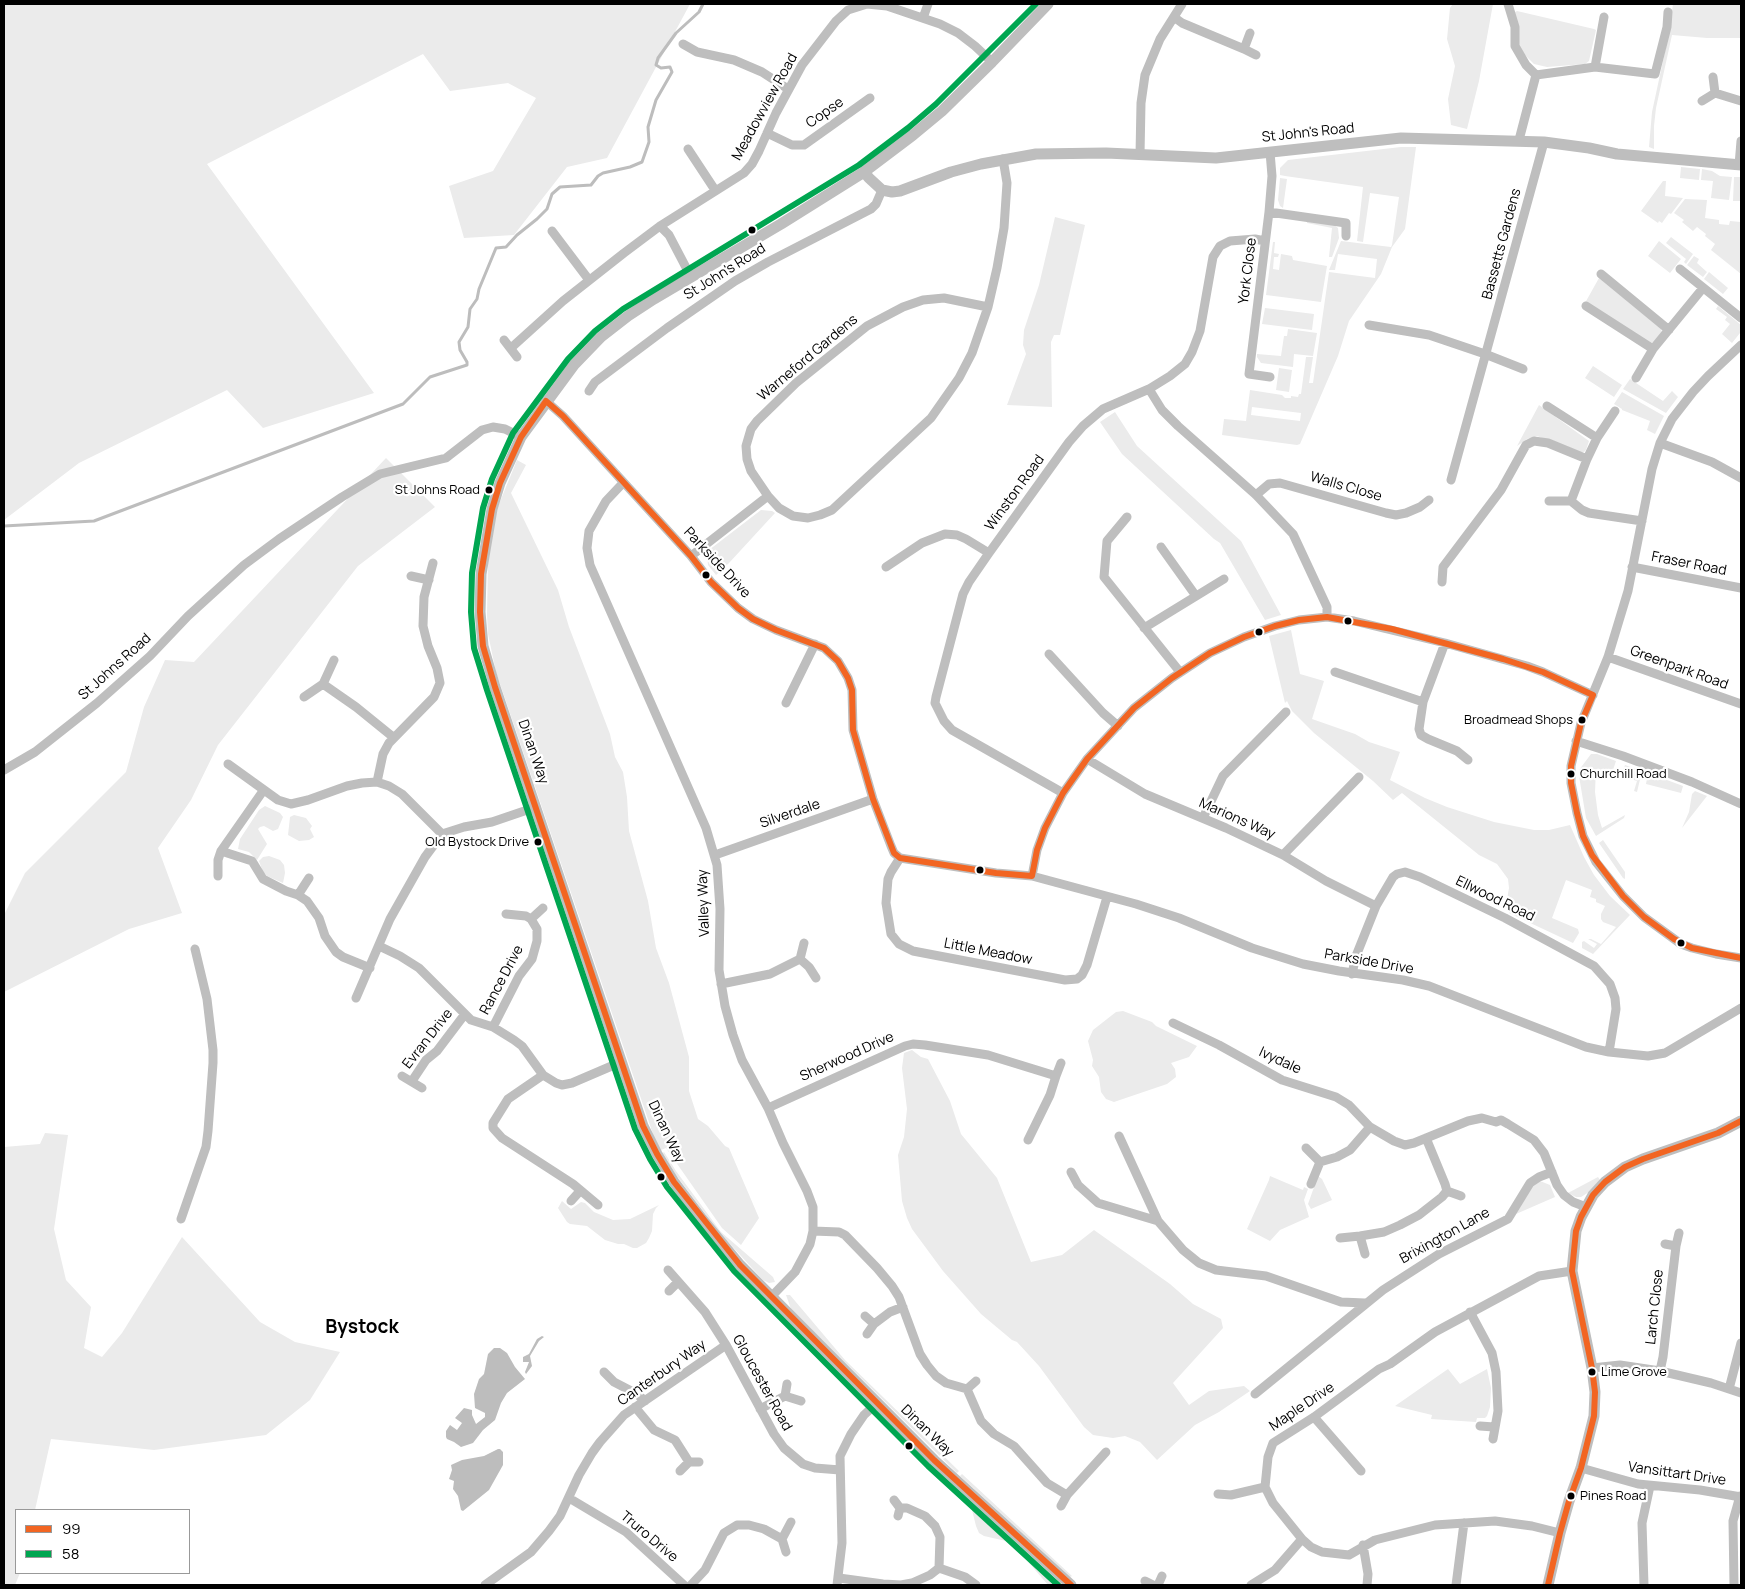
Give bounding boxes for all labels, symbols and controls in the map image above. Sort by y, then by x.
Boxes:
street label: Meadowview Road [729,51,801,163]
street label: Copse [803,94,847,132]
street label: St John's Road [1261,120,1355,146]
street label: Bassetts Gardens [1479,187,1525,301]
unlabelled marker [747,225,757,235]
street label: York Close [1236,237,1260,305]
street label: St John's Road [681,240,769,304]
street label: Warneford Gardens [755,311,861,405]
street label: Winston Road [982,452,1048,534]
street label: Walls Close [1308,469,1384,505]
place label: St Johns Road [395,482,480,498]
marker: St Johns Road [484,485,494,495]
street label: Parkside Drive [680,524,754,602]
street label: Fraser Road [1650,548,1728,580]
unlabelled marker [701,570,711,580]
unlabelled marker [1343,616,1353,626]
unlabelled marker [1254,627,1264,637]
street label: St Johns Road [75,630,155,704]
street label: Greenpark Road [1628,642,1730,694]
place label: Broadmead Shops [1464,712,1573,728]
marker: Broadmead Shops [1577,715,1587,725]
street label: Dinan Way [514,718,552,786]
place label: Churchill Road [1580,766,1667,782]
marker: Churchill Road [1566,769,1576,779]
street label: Marions Way [1196,795,1278,843]
street label: Silverdale [758,796,822,832]
place label: Old Bystock Drive [425,834,529,850]
marker: Old Bystock Drive [533,837,543,847]
unlabelled marker [975,865,985,875]
street label: Valley Way [694,869,714,937]
street label: Ellwood Road [1453,873,1537,925]
street label: Little Meadow [942,935,1034,969]
unlabelled marker [1676,938,1686,948]
street label: Rance Drive [477,942,527,1018]
street label: Parkside Drive [1323,946,1415,978]
street label: Evran Drive [399,1006,457,1072]
street label: Sherwood Drive [797,1029,897,1085]
street label: Ivydale [1256,1044,1304,1078]
street label: Dinan Way [644,1098,688,1166]
unlabelled marker [656,1172,666,1182]
street label: Brixington Lane [1397,1204,1493,1268]
street label: Larch Close [1643,1268,1667,1346]
district label: Bystock [325,1317,399,1339]
street label: Gloucester Road [729,1332,795,1434]
street label: Canterbury Way [615,1336,709,1410]
place label: Lime Grove [1601,1364,1667,1380]
marker: Lime Grove [1587,1367,1597,1377]
street label: Maple Drive [1266,1379,1338,1435]
street label: Dinan Way [897,1402,957,1460]
unlabelled marker [904,1441,914,1451]
street label: Vansittart Drive [1627,1459,1727,1489]
place label: Pines Road [1580,1488,1646,1504]
marker: Pines Road [1566,1491,1576,1501]
street label: Truro Drive [617,1508,681,1566]
legend [15,1509,190,1574]
text: 99 [62,1518,81,1539]
text: 58 [62,1543,79,1564]

